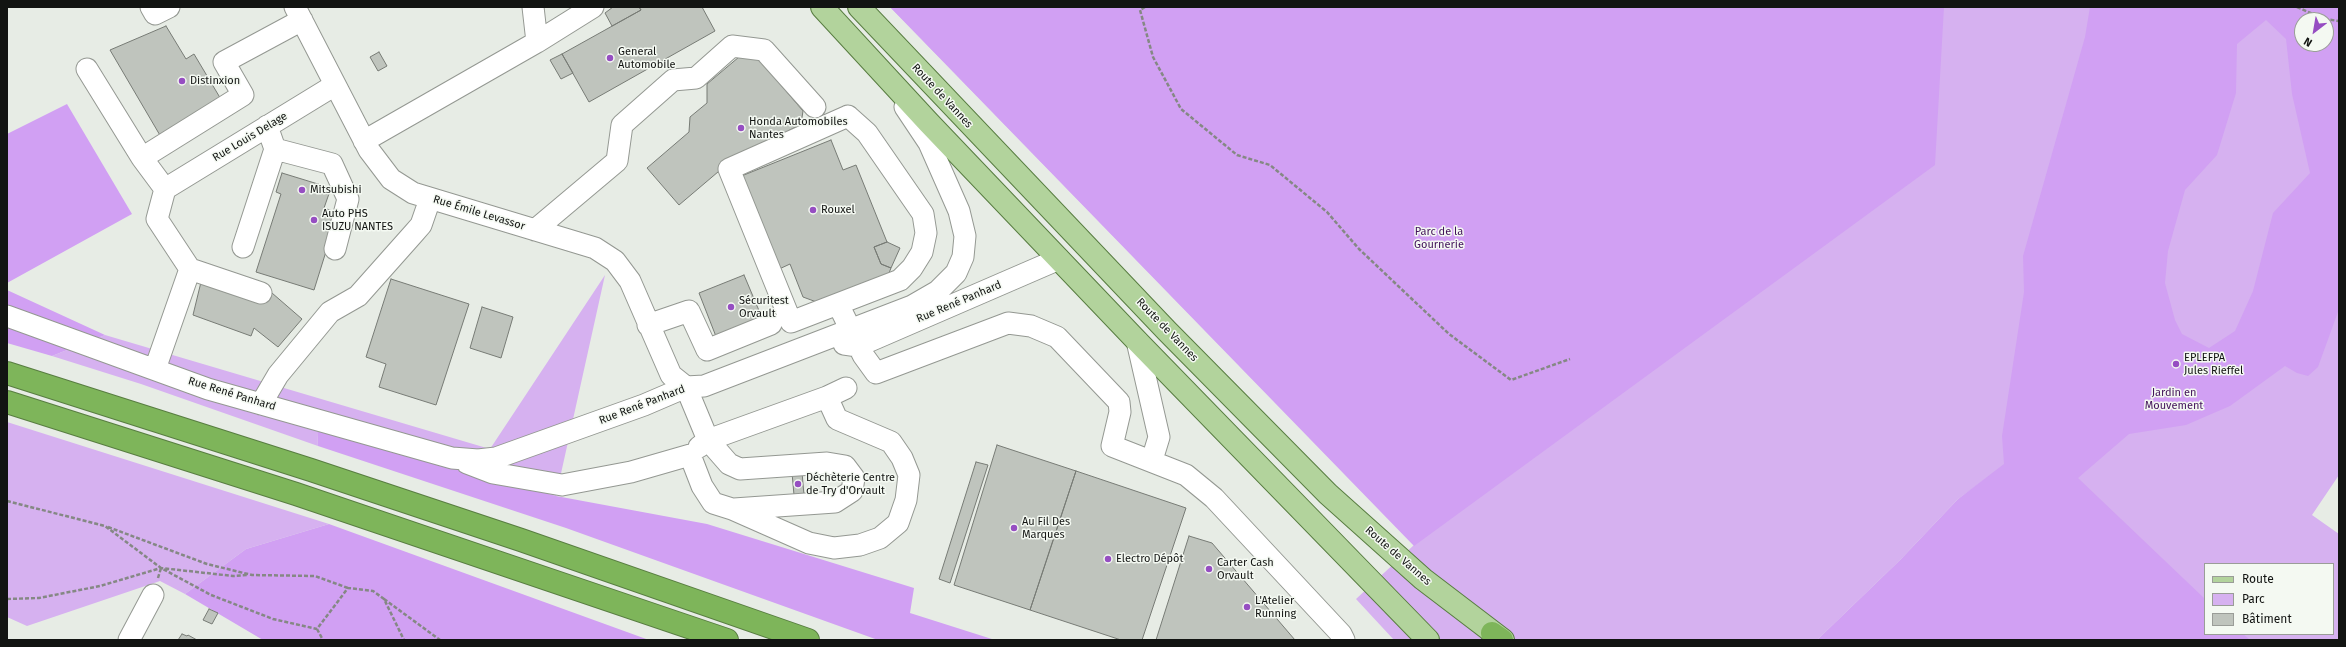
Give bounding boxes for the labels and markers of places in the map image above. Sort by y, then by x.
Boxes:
place label: General Automobile [618,45,676,71]
marker: General Automobile [605,53,615,63]
place label: Distinxion [190,74,240,88]
marker: Distinxion [177,76,187,86]
place label: Honda Automobiles Nantes [749,115,848,141]
marker: Honda Automobiles Nantes [736,123,746,133]
place label: Mitsubishi [310,183,361,197]
marker: Mitsubishi [297,185,307,195]
place label: Rouxel [821,203,855,217]
marker: Rouxel [808,205,818,215]
place label: Auto PHS ISUZU NANTES [322,207,393,233]
marker: Auto PHS ISUZU NANTES [309,215,319,225]
place label: Sécuritest Orvault [739,294,789,320]
marker: Sécuritest Orvault [726,302,736,312]
place label: EPLEFPA Jules Rieffel [2184,351,2243,377]
marker: EPLEFPA Jules Rieffel [2171,359,2181,369]
place label: Déchèterie Centre de Try d'Orvault [806,471,895,497]
marker: Déchèterie Centre de Try d'Orvault [793,479,803,489]
place label: Au Fil Des Marques [1022,515,1070,541]
marker: Au Fil Des Marques [1009,523,1019,533]
place label: Electro Dépôt [1116,552,1183,566]
marker: Electro Dépôt [1103,554,1113,564]
place label: Carter Cash Orvault [1217,556,1274,582]
marker: Carter Cash Orvault [1204,564,1214,574]
place label: L'Atelier Running [1255,594,1296,620]
marker: L'Atelier Running [1242,602,1252,612]

